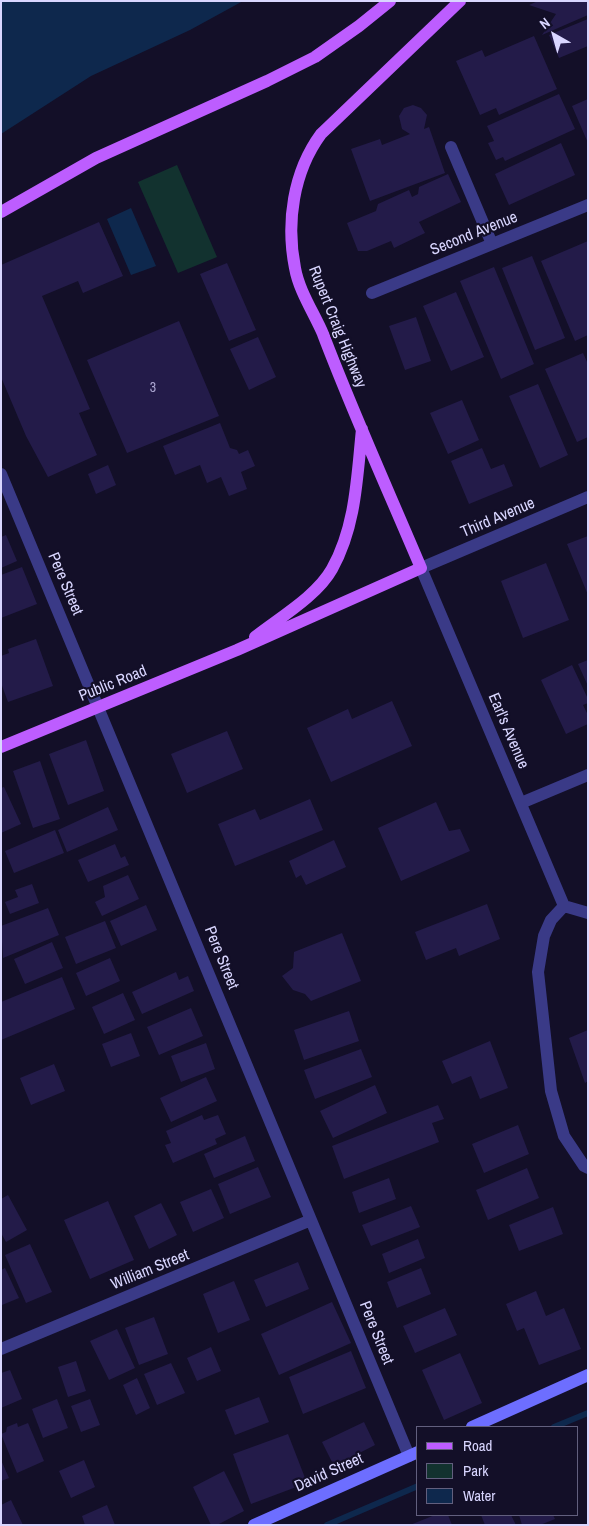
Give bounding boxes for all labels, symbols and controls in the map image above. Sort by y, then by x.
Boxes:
north arrow [529,10,579,60]
text: N [536,14,554,33]
street label: Second Avenue [428,208,520,260]
street label: Rupert Craig Highway [304,263,370,391]
house number: 3 [150,380,156,396]
street label: Third Avenue [458,494,538,542]
street label: Pere Street [43,550,87,618]
street label: Public Road [76,662,150,706]
street label: Earl's Avenue [483,690,533,772]
street label: Pere Street [200,924,242,992]
street label: William Street [108,1246,192,1294]
street label: Pere Street [355,1299,397,1367]
legend [416,1426,579,1516]
text: Road [463,1435,492,1456]
street label: David Street [292,1449,366,1497]
text: Park [463,1460,488,1481]
text: Water [463,1485,495,1506]

